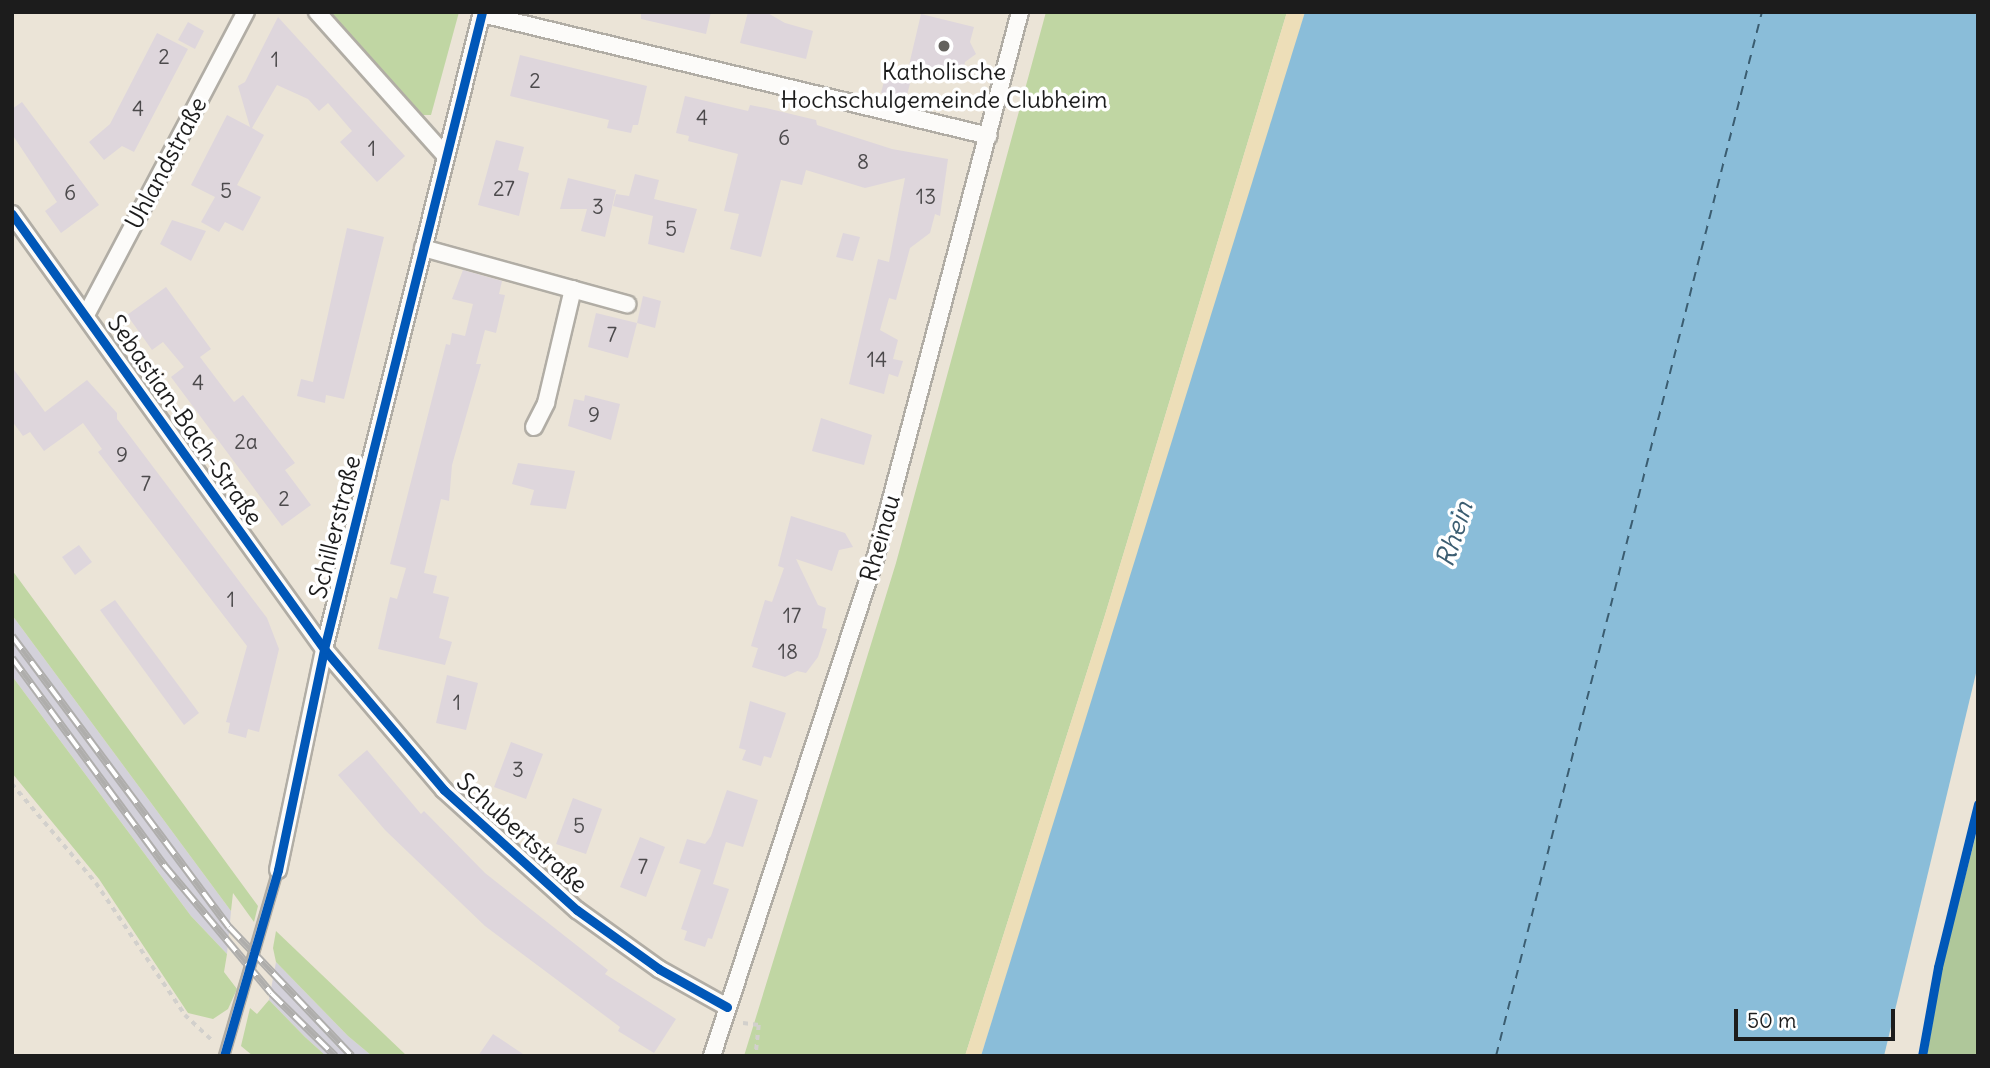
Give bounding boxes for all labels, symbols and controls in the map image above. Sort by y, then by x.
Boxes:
marker: Katholische Hochschulgemeinde Clubheim [936,38,952,54]
house number: 2 [158,44,170,70]
house number: 1 [271,47,279,73]
place label: Katholische Hochschulgemeinde Clubheim [781,58,1107,114]
house number: 2 [529,68,541,94]
street label: Uhlandstraße [119,92,213,234]
house number: 4 [132,96,144,122]
house number: 4 [696,105,708,131]
house number: 6 [778,125,790,151]
house number: 1 [368,136,376,162]
house number: 8 [857,149,869,175]
house number: 27 [493,176,515,202]
house number: 5 [220,178,232,204]
house number: 6 [64,180,76,206]
house number: 13 [916,184,936,210]
house number: 3 [592,194,604,220]
house number: 5 [665,216,677,242]
street label: Sebastian-Bach-Straße [101,309,269,531]
house number: 7 [607,322,617,348]
house number: 14 [867,347,887,373]
house number: 4 [192,370,204,396]
house number: 9 [588,402,600,428]
house number: 2a [234,429,258,455]
house number: 9 [116,442,128,468]
street label: Schillerstraße [303,452,367,602]
house number: 7 [141,471,151,497]
house number: 2 [278,486,290,512]
street label: Rheinau [854,491,906,585]
water label: Rhein [1429,498,1479,570]
house number: 1 [227,587,235,613]
house number: 17 [783,603,801,629]
house number: 18 [778,639,798,665]
house number: 1 [453,690,461,716]
house number: 3 [512,757,524,783]
street label: Schubertstraße [451,767,593,899]
house number: 5 [573,813,585,839]
house number: 7 [638,854,648,880]
scale bar [1738,995,1899,1038]
text: 50 m [1747,1007,1796,1034]

